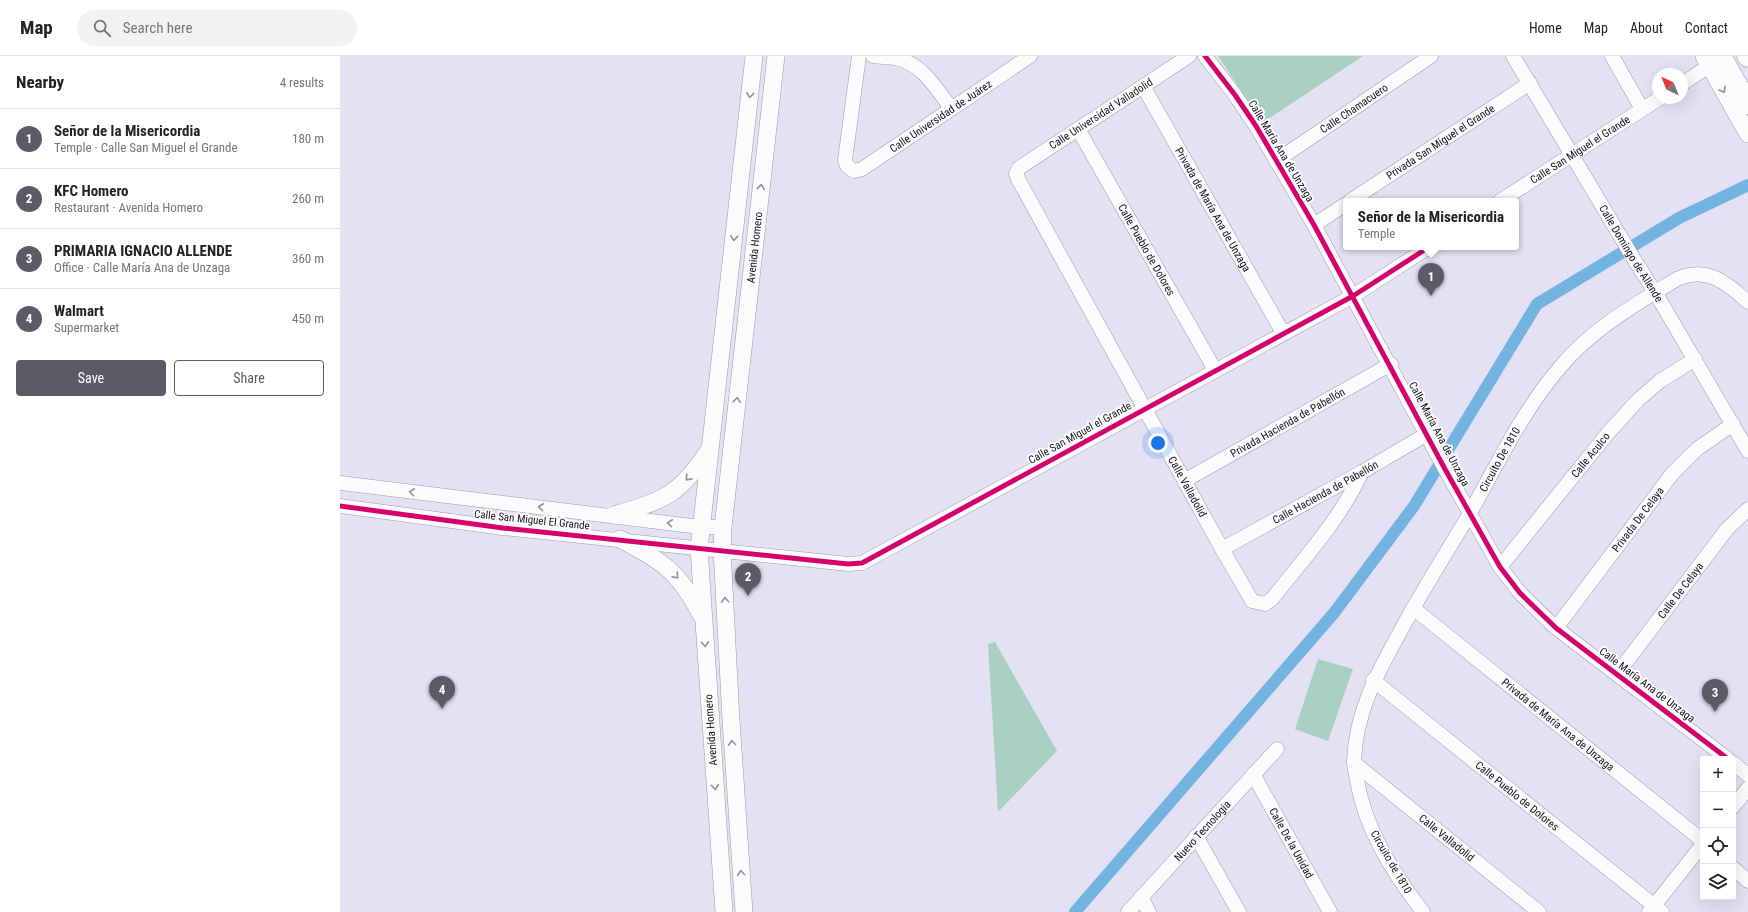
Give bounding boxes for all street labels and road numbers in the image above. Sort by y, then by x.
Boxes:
street label: Calle Universidad Valladolid [1047,76,1155,152]
street label: Calle Universidad de Juárez [887,77,994,155]
street label: Calle Chamacuero [1317,80,1391,136]
street label: Calle María Ana de Unzaga [1245,98,1317,204]
street label: Privada San Miguel el Grande [1384,102,1497,182]
street label: Calle San Miguel el Grande [1528,113,1632,186]
street label: Privada de María Ana de Unzaga [1173,145,1253,274]
street label: Calle Pueblo de Dolores [1115,202,1178,298]
street label: Calle Domingo de Allende [1597,202,1666,304]
street label: Avenida Homero [744,211,765,284]
street label: Calle María Ana de Unzaga [1406,380,1472,488]
street label: Privada Hacienda de Pabellón [1228,385,1347,460]
street label: Calle San Miguel el Grande [1026,399,1134,467]
street label: Circuito De 1810 [1476,425,1523,494]
street label: Calle Aculco [1568,429,1613,480]
street label: Calle Valladolid [1166,454,1210,519]
street label: Calle Hacienda de Pabellón [1270,457,1380,526]
street label: Privada De Celaya [1609,484,1667,554]
street label: Calle San Miguel El Grande [474,507,590,533]
street label: Calle De Celaya [1655,560,1706,621]
street label: Calle María Ana de Unzaga [1597,645,1697,725]
street label: Privada de María Ana de Unzaga [1499,675,1617,774]
street label: Avenida Homero [702,693,720,766]
street label: Calle Pueblo de Dolores [1473,758,1562,833]
street label: Nuevo Tecnologia [1171,798,1233,864]
street label: Calle De la Unidad [1267,805,1316,881]
street label: Calle Valladolid [1416,811,1477,864]
street label: Circuito de 1810 [1368,828,1414,896]

